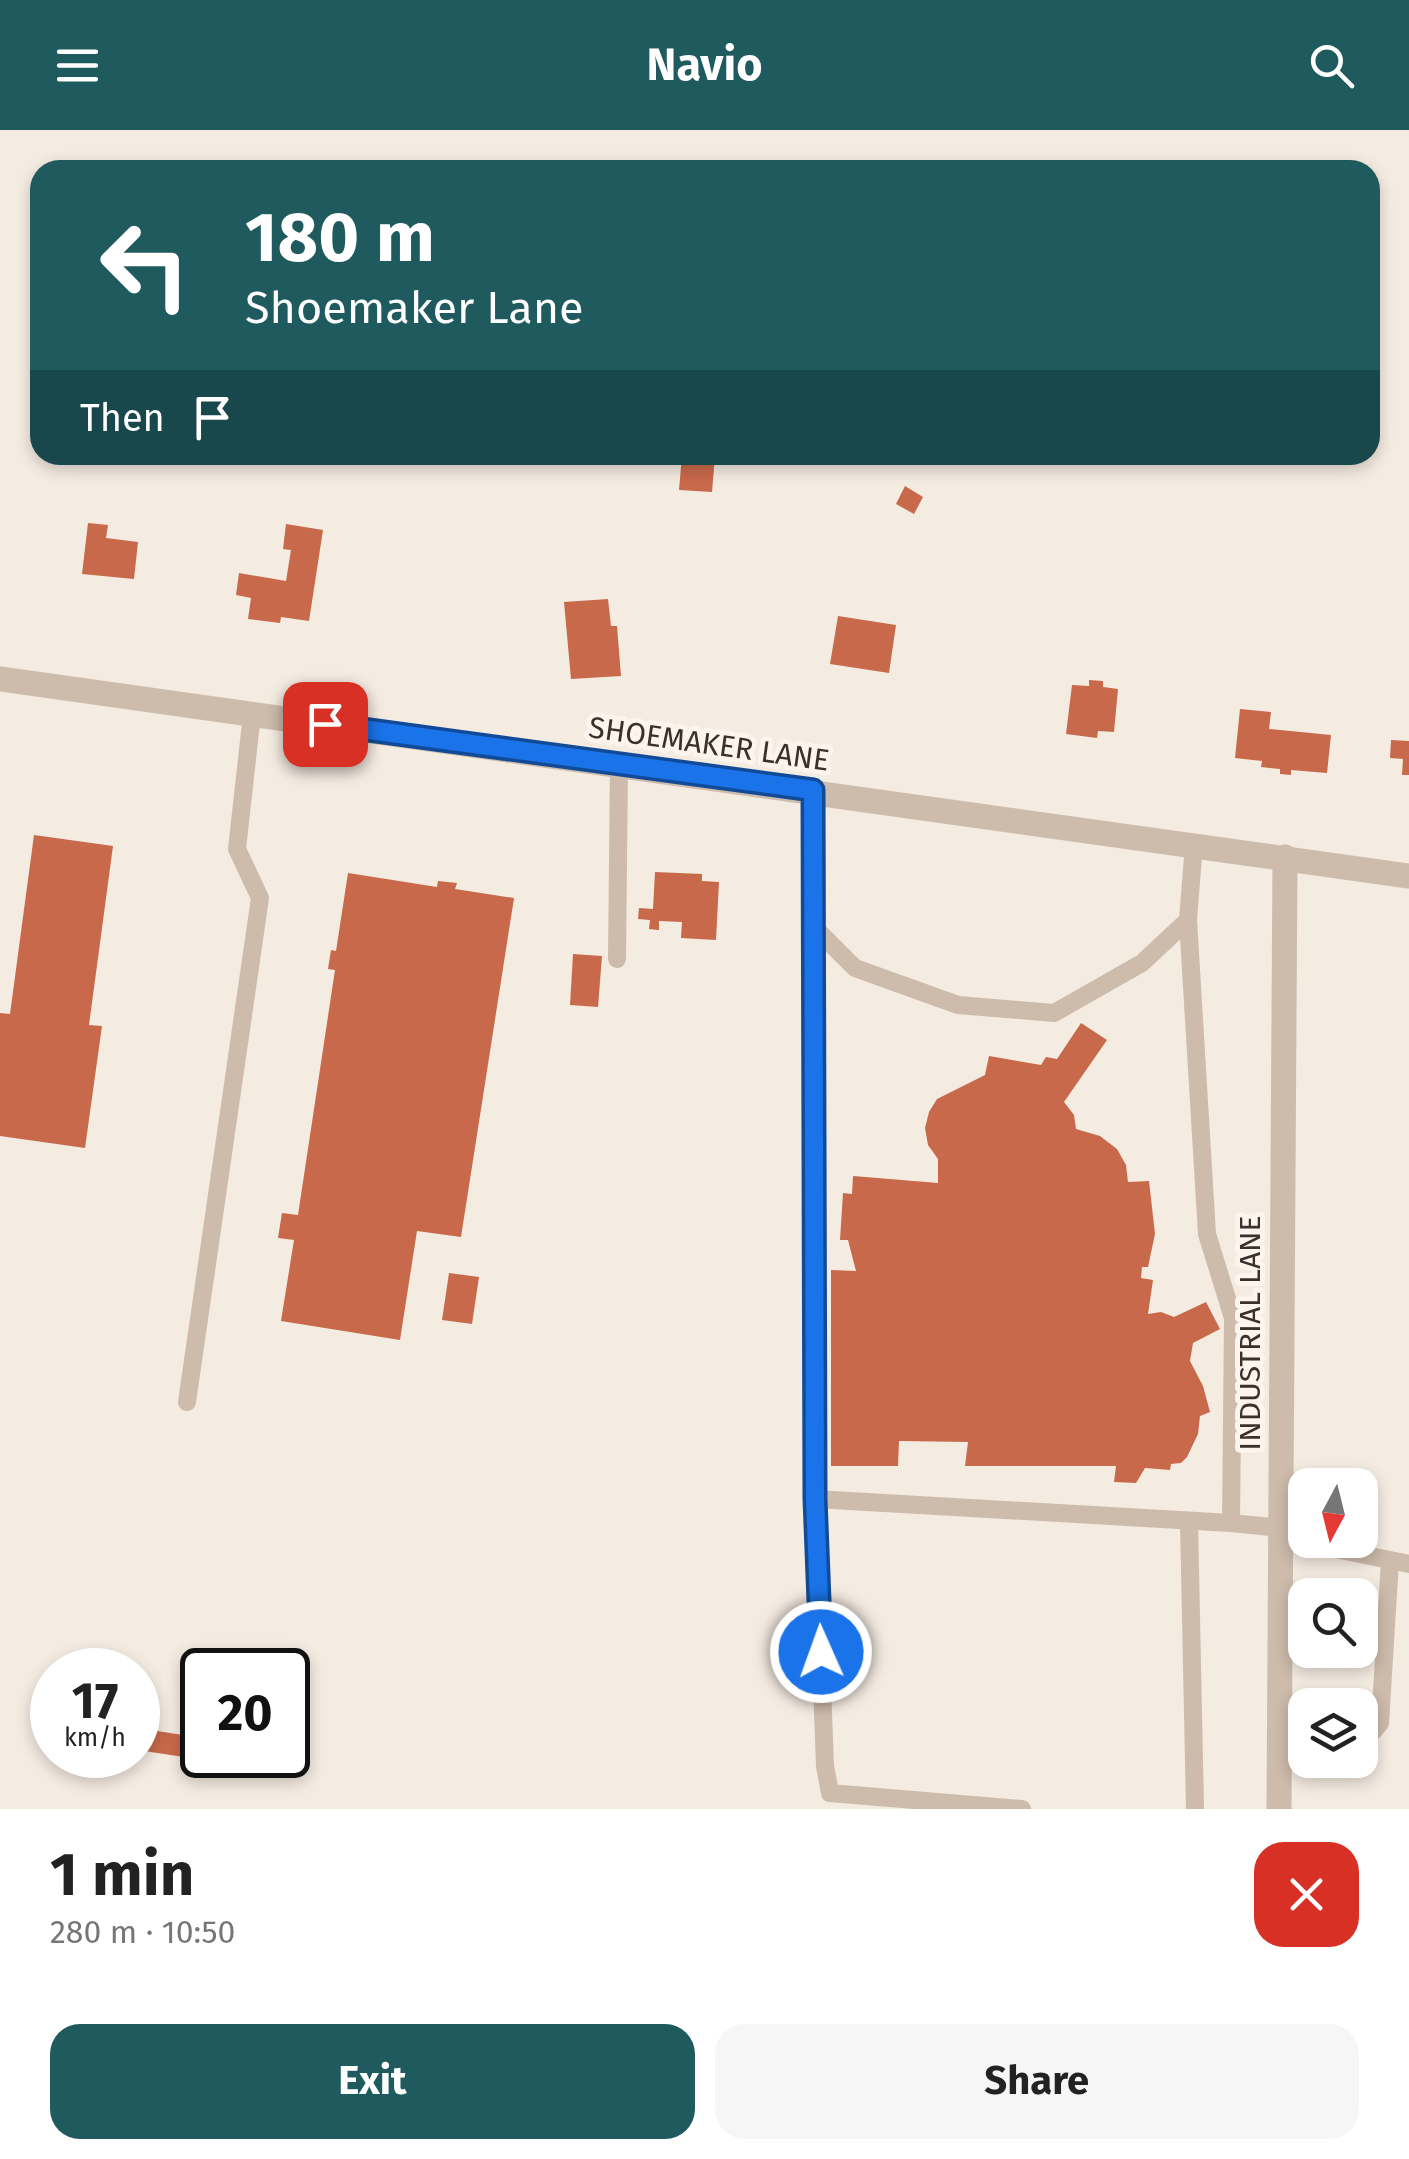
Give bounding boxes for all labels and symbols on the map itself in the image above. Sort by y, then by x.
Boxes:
pin [283,682,368,767]
street label: SHOEMAKER LANE [586,709,832,779]
street label: INDUSTRIAL LANE [1232,1215,1268,1451]
north arrow [1288,1468,1378,1558]
position arrow [769,1600,873,1704]
speed limit sign: 20 [180,1648,310,1778]

